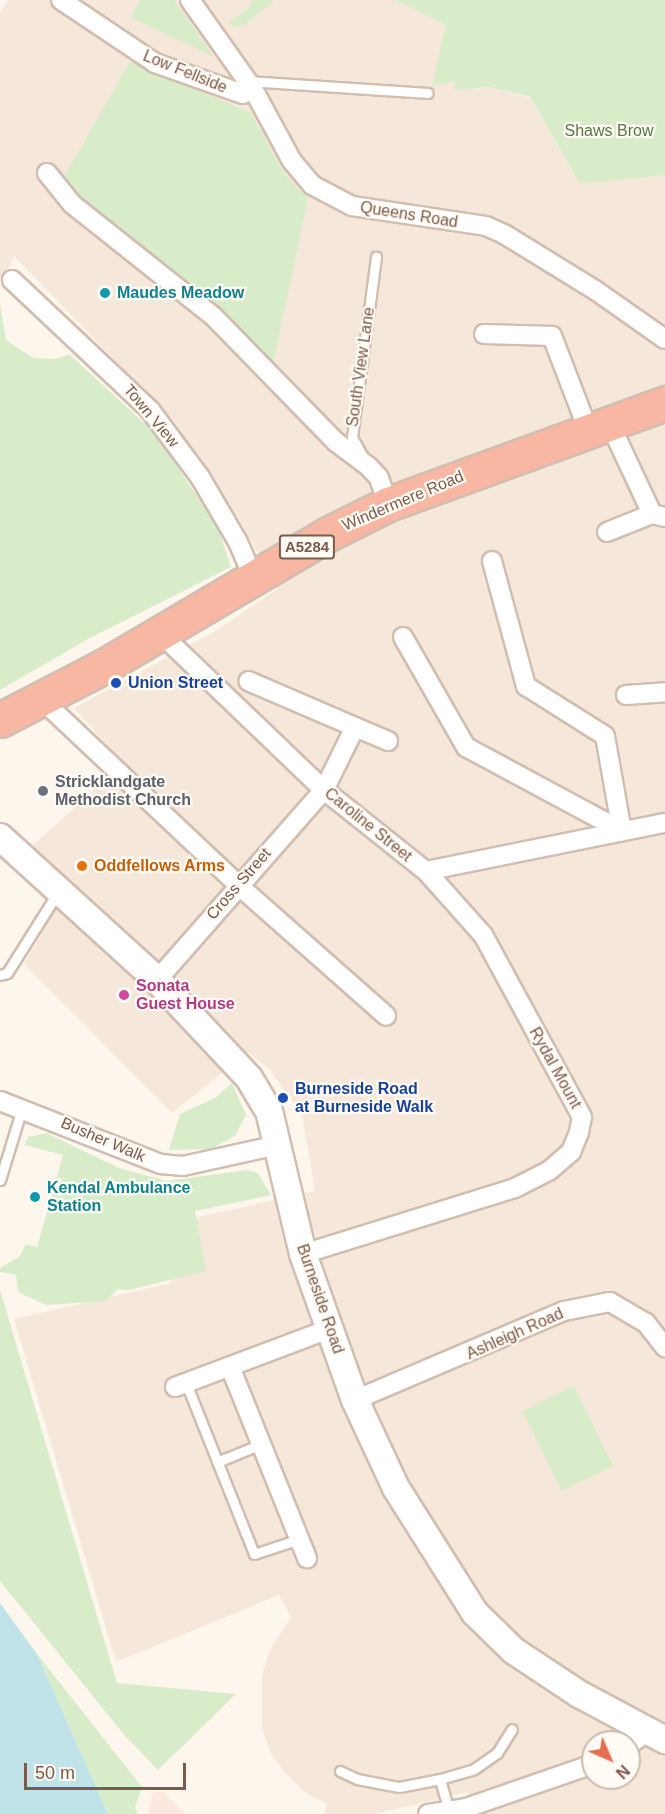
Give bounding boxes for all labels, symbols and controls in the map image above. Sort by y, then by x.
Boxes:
street label: Low Fellside [140,46,230,98]
park label: Shaws Brow [565,121,653,141]
street label: Queens Road [359,198,459,232]
place label: Maudes Meadow [117,283,244,303]
marker: Maudes Meadow [98,286,112,300]
street label: South View Lane [343,306,379,428]
street label: Town View [119,381,183,451]
street label: Windermere Road [339,467,467,535]
road number: A5284 [278,535,336,559]
place label: Union Street [128,673,223,693]
marker: Union Street [109,676,123,690]
place label: Stricklandgate Methodist Church [55,772,191,810]
marker: Stricklandgate Methodist Church [36,784,50,798]
street label: Caroline Street [320,784,416,866]
street label: Cross Street [203,844,275,924]
place label: Oddfellows Arms [94,856,226,876]
marker: Oddfellows Arms [75,859,89,873]
place label: Sonata Guest House [136,976,235,1014]
marker: Sonata Guest House [117,988,131,1002]
street label: Rydal Mount [525,1024,585,1112]
place label: Burneside Road at Burneside Walk [295,1079,433,1117]
marker: Burneside Road at Burneside Walk [276,1091,290,1105]
street label: Busher Walk [58,1114,148,1166]
place label: Kendal Ambulance Station [47,1178,191,1216]
marker: Kendal Ambulance Station [28,1190,42,1204]
street label: Burneside Road [292,1242,348,1356]
street label: Ashleigh Road [464,1304,566,1364]
north arrow [581,1730,641,1790]
scale bar [27,1751,189,1789]
text: N [613,1762,633,1782]
text: 50 m [35,1763,75,1783]

